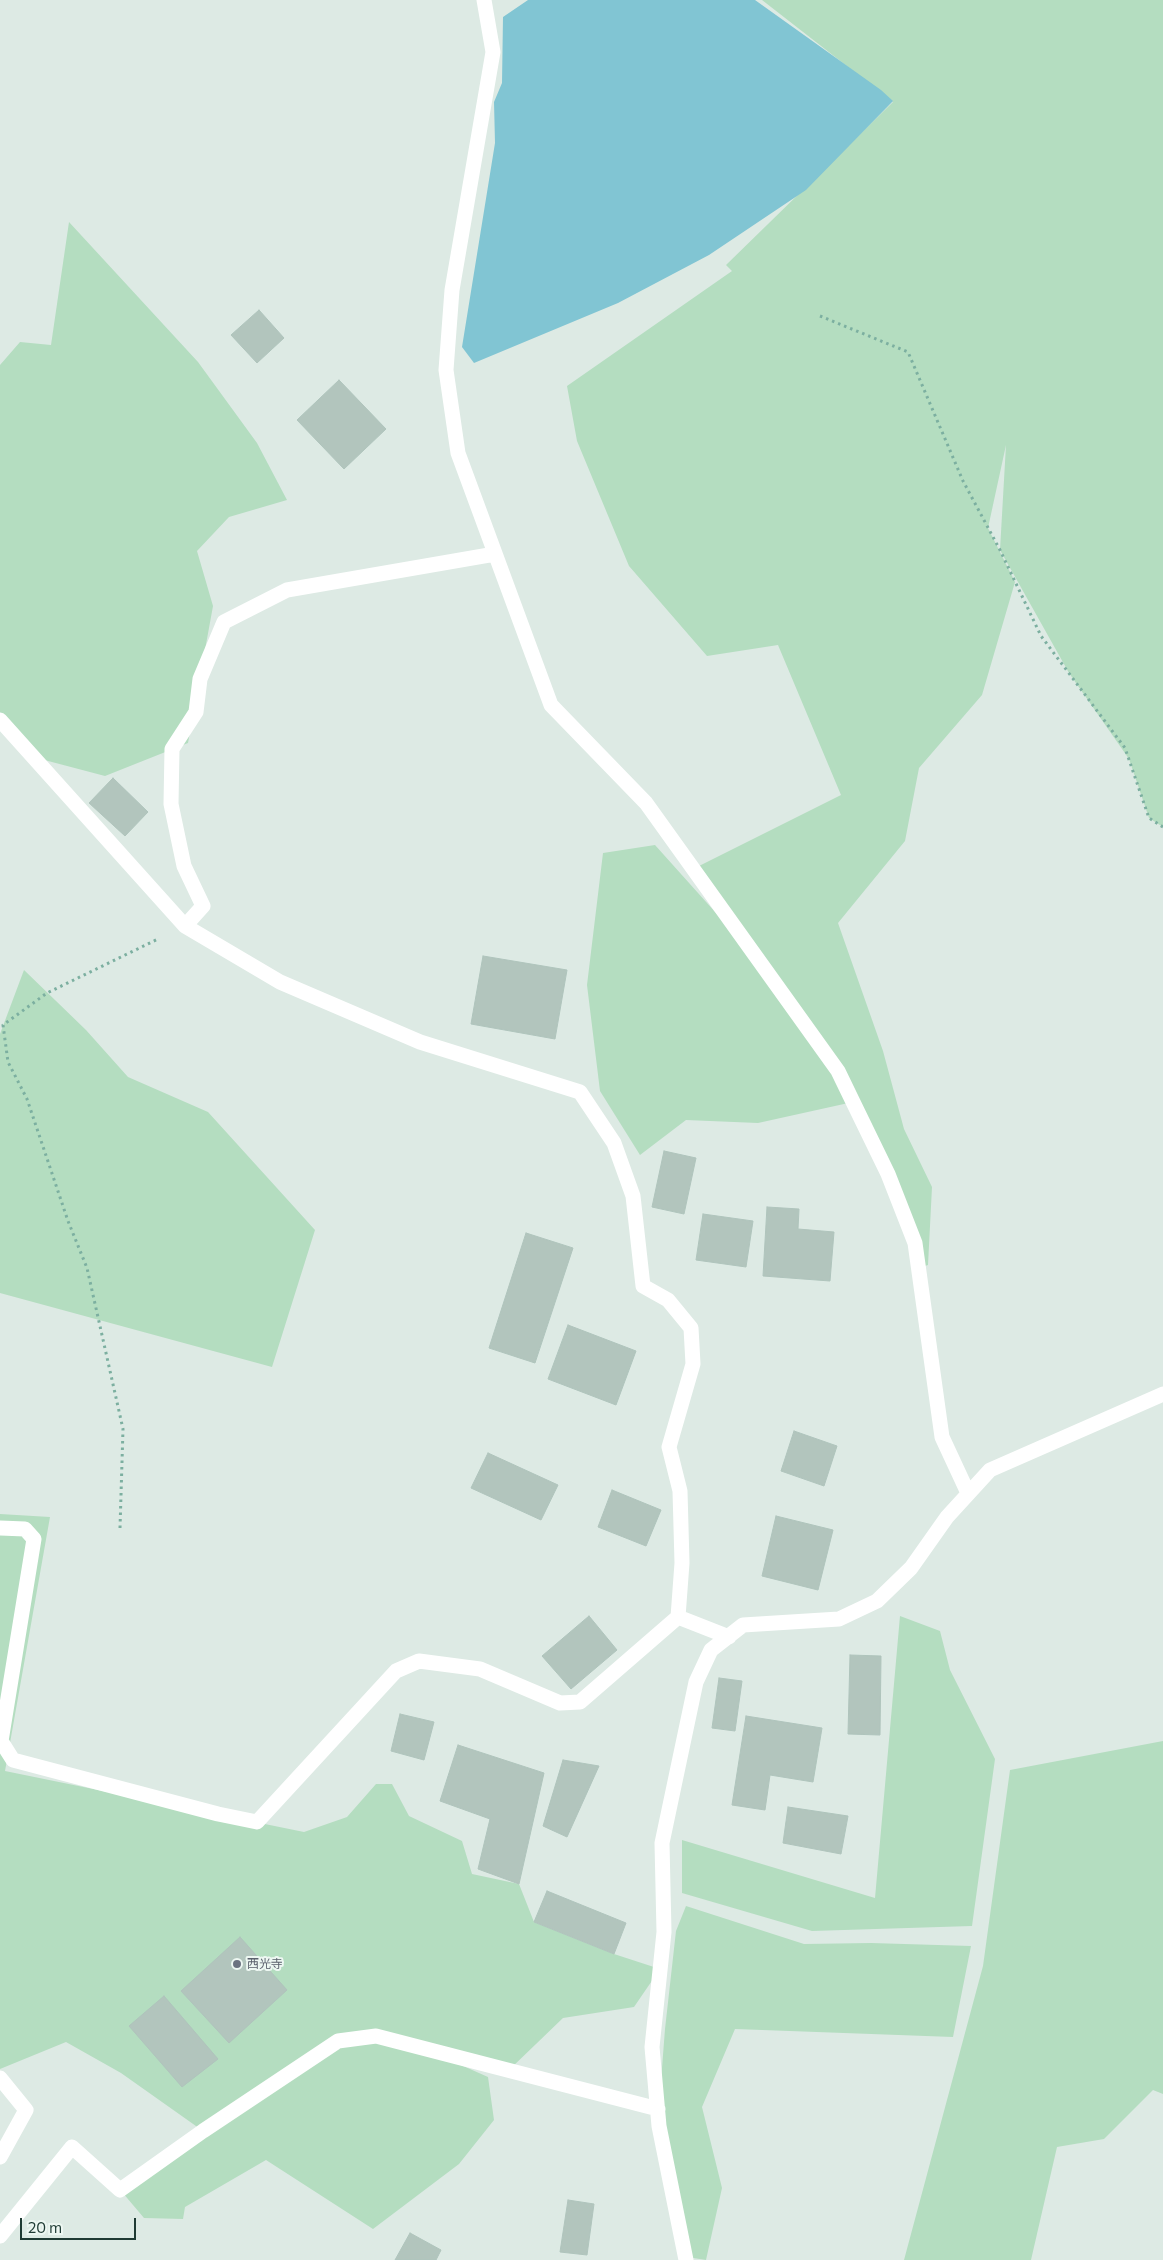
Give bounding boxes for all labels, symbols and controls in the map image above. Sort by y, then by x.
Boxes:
place label: 西光寺 [247,1957,283,1971]
marker: 西光寺 [231,1958,243,1970]
scale bar [22,2208,139,2240]
text: 20 m [28,2218,62,2236]

